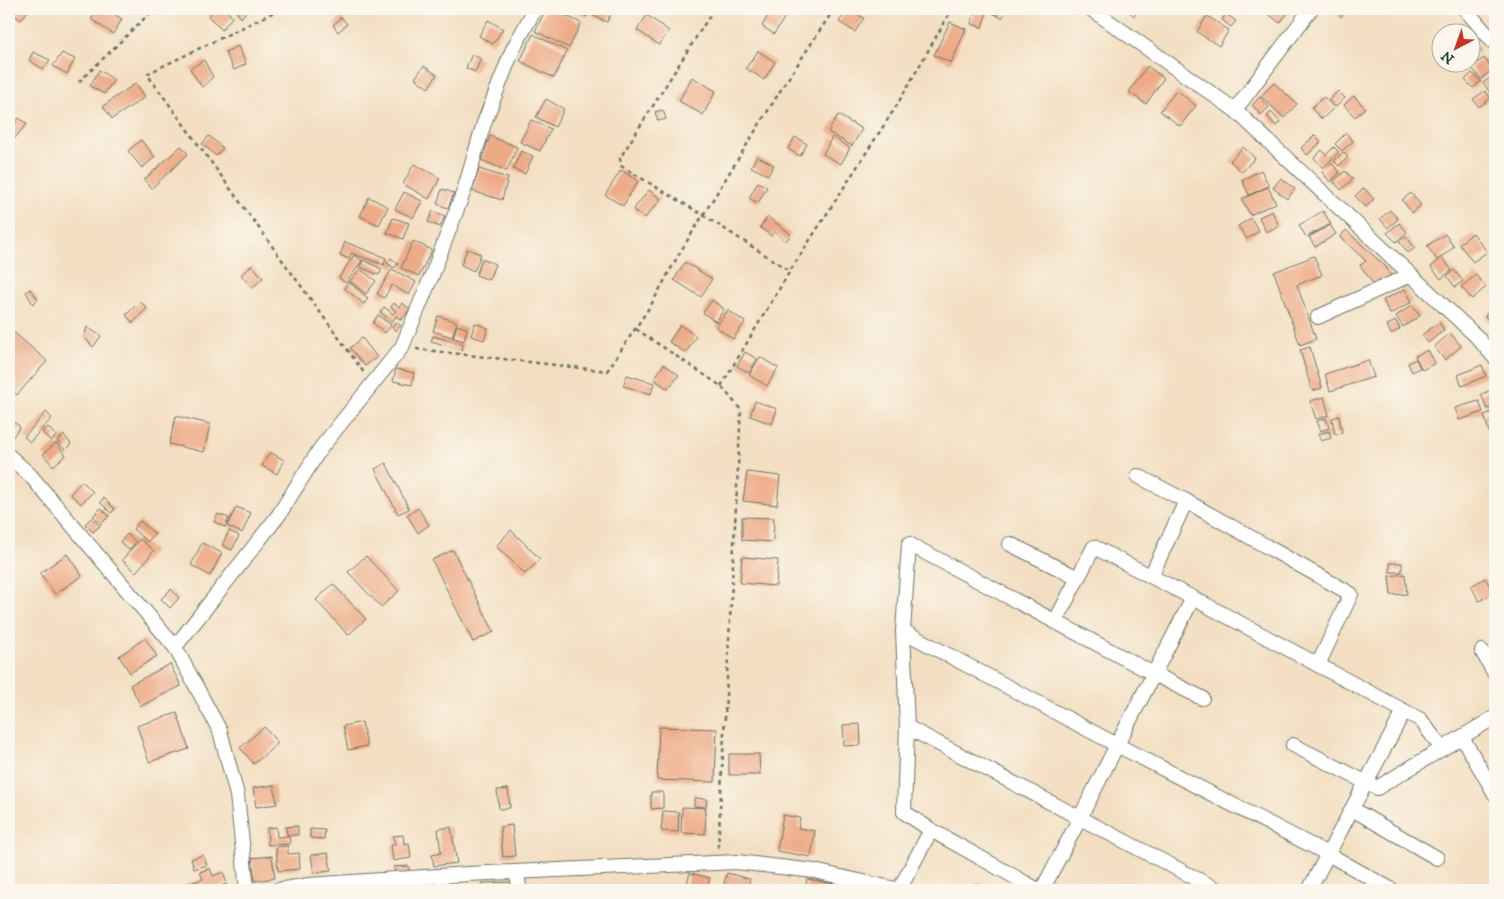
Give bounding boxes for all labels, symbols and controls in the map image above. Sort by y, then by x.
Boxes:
north arrow [1432,22,1482,72]
text: N [1438,46,1458,68]

